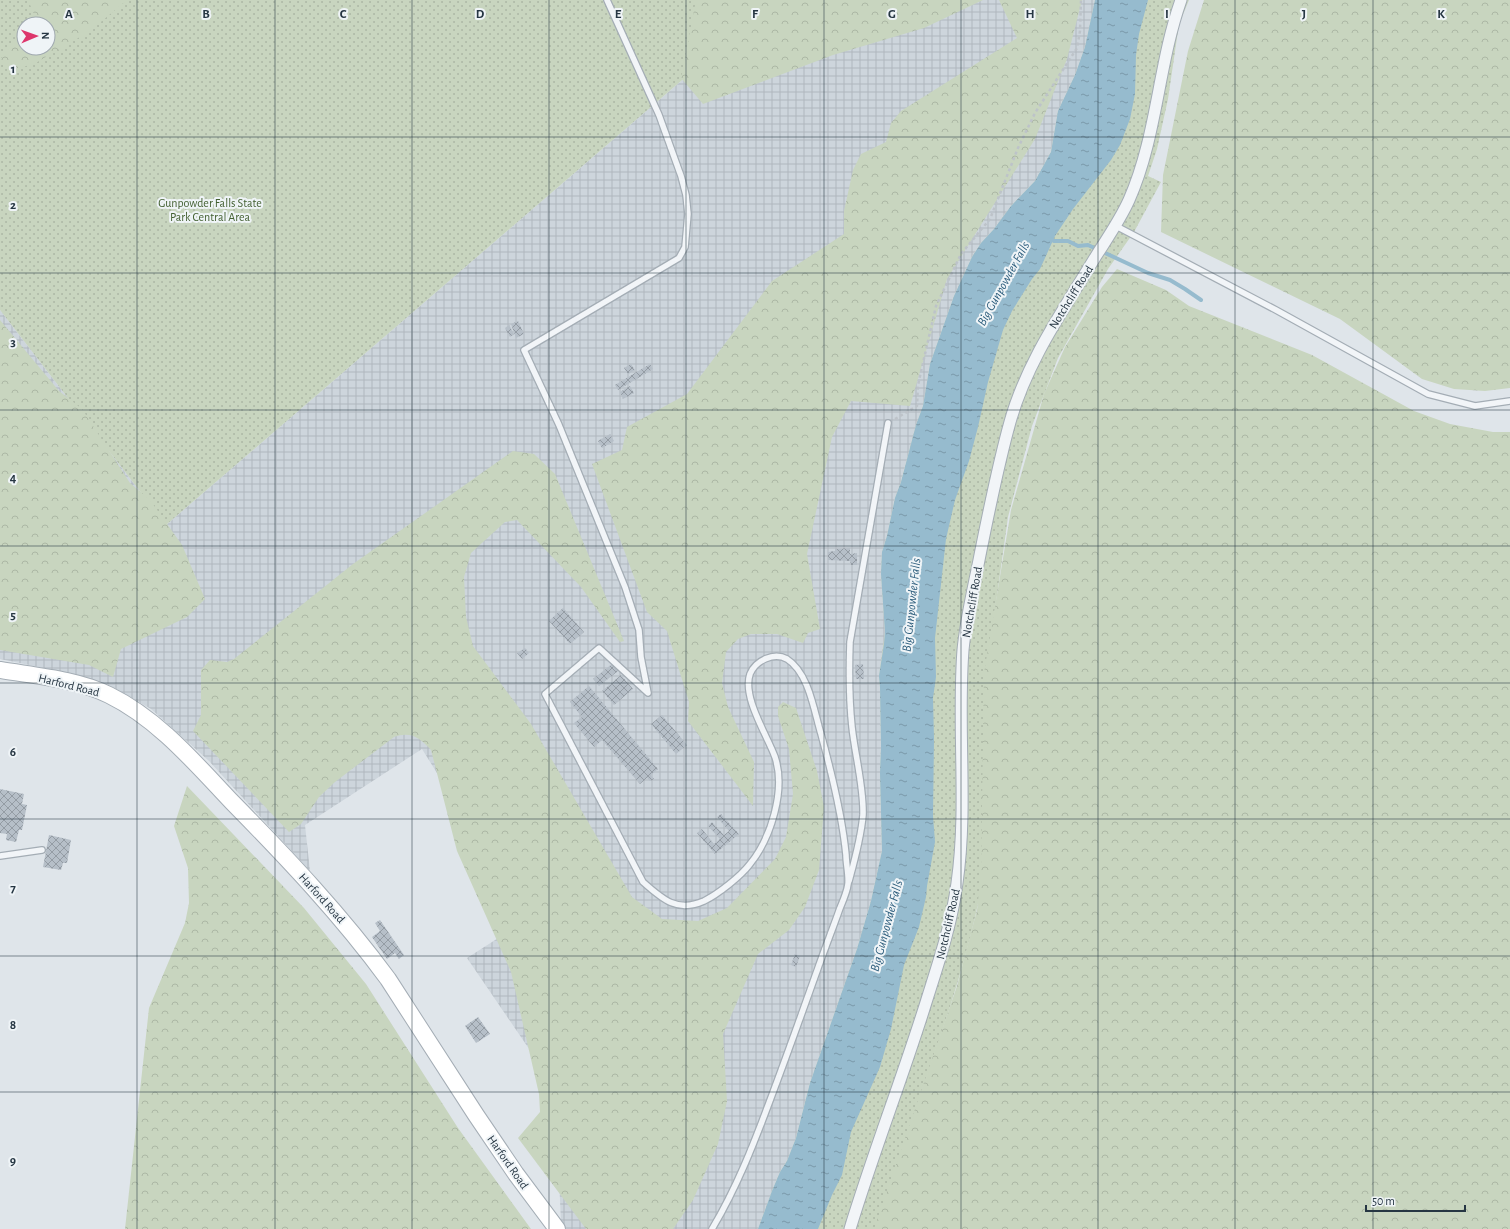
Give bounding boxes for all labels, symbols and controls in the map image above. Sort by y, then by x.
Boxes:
text: A [65,8,73,21]
text: B [202,8,210,21]
text: C [340,8,347,21]
text: D [476,8,485,21]
text: E [615,8,622,21]
text: F [752,8,759,21]
text: G [888,8,896,21]
text: H [1025,8,1035,21]
text: I [1165,8,1169,21]
text: J [1302,8,1306,21]
text: K [1437,8,1445,21]
north arrow [16,16,56,56]
text: N [40,32,51,40]
text: 1 [11,63,15,76]
park label: Gunpowder Falls State Park Central Area [158,197,262,223]
text: 2 [10,199,16,212]
water label: Big Gunpowder Falls [976,240,1032,328]
street label: Notchcliff Road [1047,263,1095,331]
text: 3 [10,336,16,349]
text: 4 [10,472,17,485]
water label: Big Gunpowder Falls [901,558,923,652]
street label: Notchcliff Road [960,566,984,638]
text: 5 [10,609,16,622]
street label: Harford Road [37,672,101,698]
text: 6 [10,746,16,759]
street label: Harford Road [297,871,347,925]
water label: Big Gunpowder Falls [869,879,905,973]
text: 7 [10,882,16,895]
street label: Notchcliff Road [934,888,962,960]
text: 8 [10,1019,16,1032]
street label: Harford Road [485,1133,531,1191]
text: 9 [10,1155,16,1168]
scale bar [1366,1187,1465,1213]
text: 50 m [1372,1195,1395,1207]

